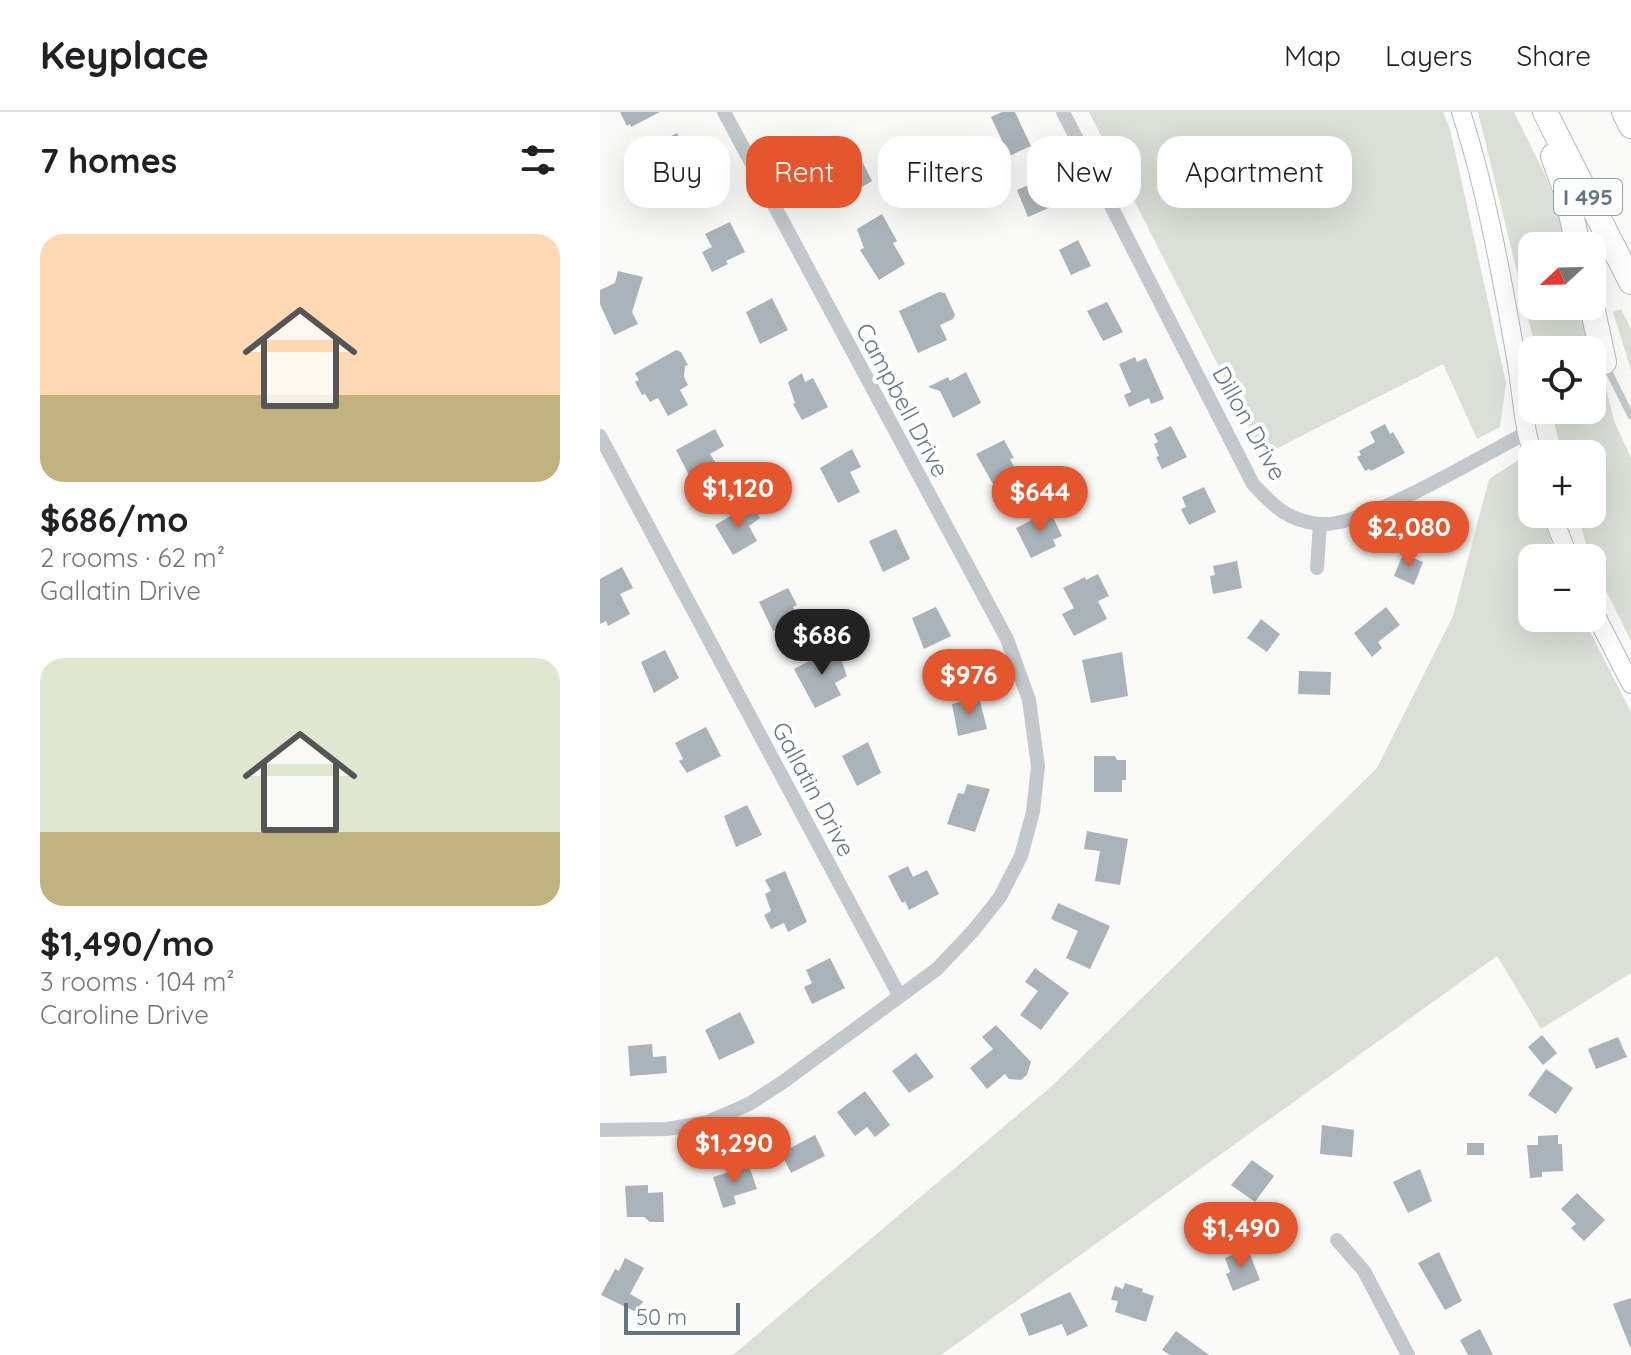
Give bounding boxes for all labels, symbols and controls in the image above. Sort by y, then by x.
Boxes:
text: Keyplace [40,31,209,79]
text: Map [1284,38,1341,73]
text: Layers [1385,38,1472,73]
text: Share [1516,38,1591,73]
chip: Buy [624,136,730,208]
chip: Rent [746,136,862,208]
chip: Filters [878,136,1011,208]
chip: New [1027,136,1141,208]
chip: Apartment [1157,136,1352,208]
icon: filters [516,138,560,182]
text: 7 homes [40,139,177,182]
road number: I 495 [1554,179,1622,215]
north arrow [1518,232,1606,320]
map controls [1518,232,1606,632]
icon: home [228,286,372,430]
street label: Campbell Drive [850,318,956,482]
button: locate [1518,336,1606,424]
street label: Dillon Drive [1206,361,1294,485]
button: + [1518,440,1606,528]
pin: $1,120 [673,462,803,530]
pin: $644 [993,466,1087,534]
text: $1,120 [702,471,774,504]
text: $644 [1010,475,1070,508]
text: $686/mo [40,498,188,541]
pin: $2,080 [1344,501,1474,569]
text: $2,080 [1367,510,1451,543]
text: 2 rooms · 62 m² [40,541,225,574]
button: − [1518,544,1606,632]
text: Gallatin Drive [40,574,201,607]
pin: $686 [775,609,869,677]
text: $686 [793,618,851,651]
pin: $976 [922,649,1016,717]
text: $976 [940,658,998,691]
icon: home [228,710,372,854]
street label: Gallatin Drive [766,716,862,862]
text: $1,490/mo [40,922,214,965]
text: 3 rooms · 104 m² [40,965,235,998]
text: Caroline Drive [40,998,209,1031]
pin: $1,290 [669,1117,799,1185]
text: $1,290 [695,1126,773,1159]
pin: $1,490 [1176,1202,1306,1270]
text: $1,490 [1202,1211,1280,1244]
scale bar [624,1299,740,1335]
text: 50 m [636,1303,687,1331]

